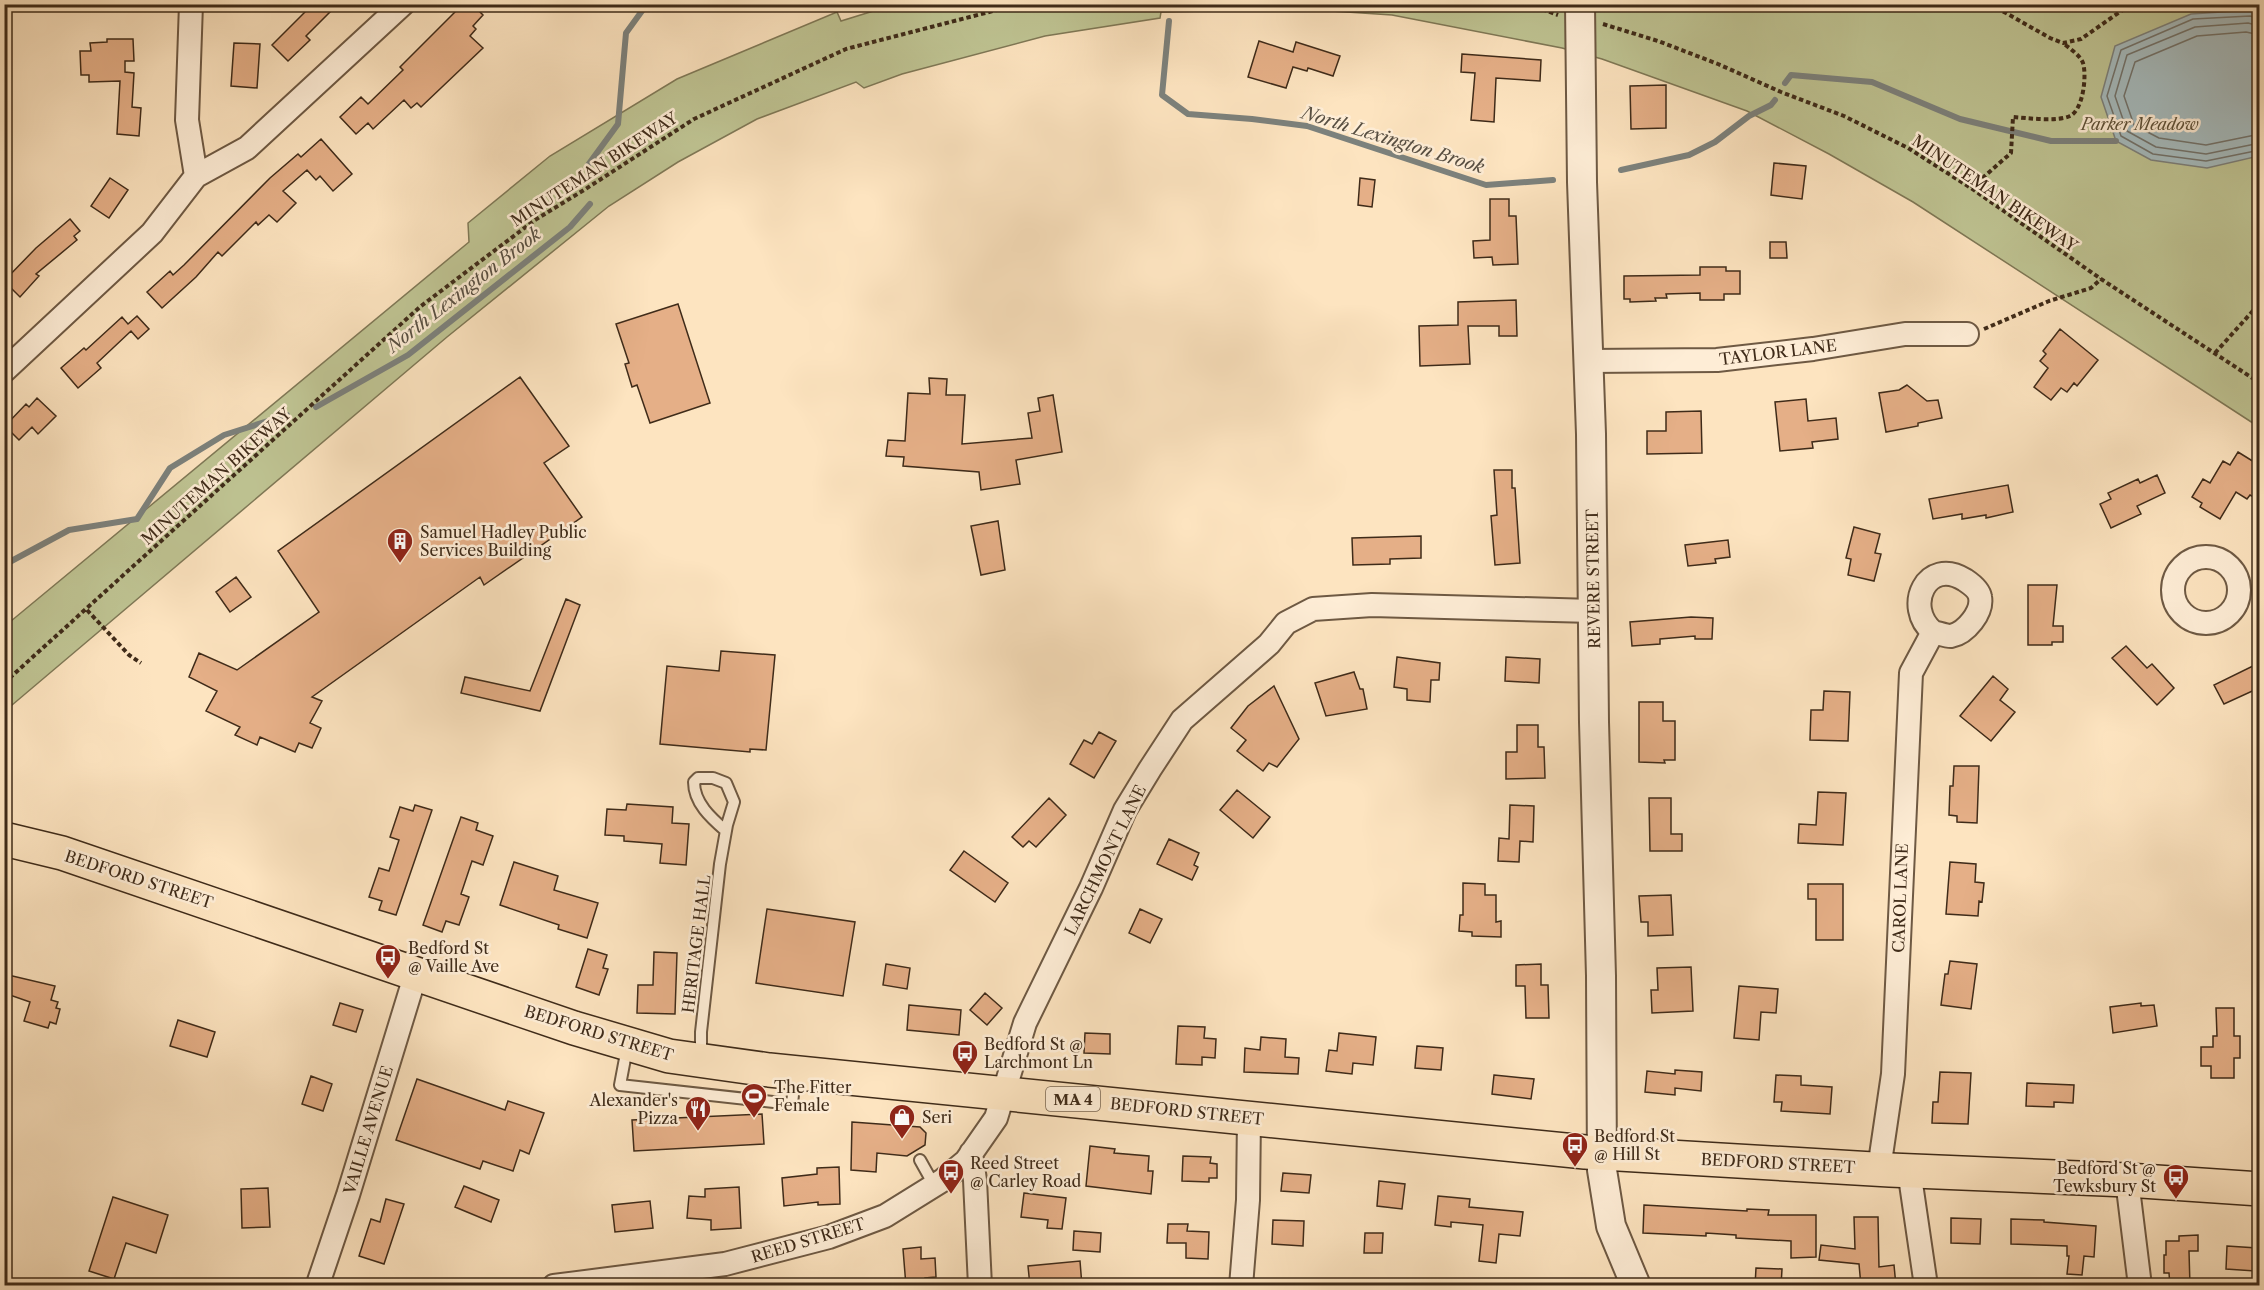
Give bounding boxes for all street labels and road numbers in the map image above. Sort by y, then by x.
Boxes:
street label: MINUTEMAN BIKEWAY [507,107,682,231]
street label: MINUTEMAN BIKEWAY [1909,130,2082,256]
street label: TAYLOR LANE [1718,335,1838,369]
street label: MINUTEMAN BIKEWAY [137,403,296,549]
street label: REVERE STREET [1582,509,1604,649]
street label: LARCHMONT LANE [1060,782,1150,938]
street label: CAROL LANE [1888,843,1912,953]
street label: BEDFORD STREET [62,846,216,912]
street label: HERITAGE HALL [678,873,714,1014]
street label: BEDFORD STREET [522,1001,676,1065]
street label: VAILLE AVENUE [339,1063,397,1198]
road number: MA 4 [1046,1087,1100,1111]
street label: BEDFORD STREET [1109,1093,1265,1129]
street label: BEDFORD STREET [1700,1149,1856,1177]
street label: REED STREET [749,1213,868,1267]

